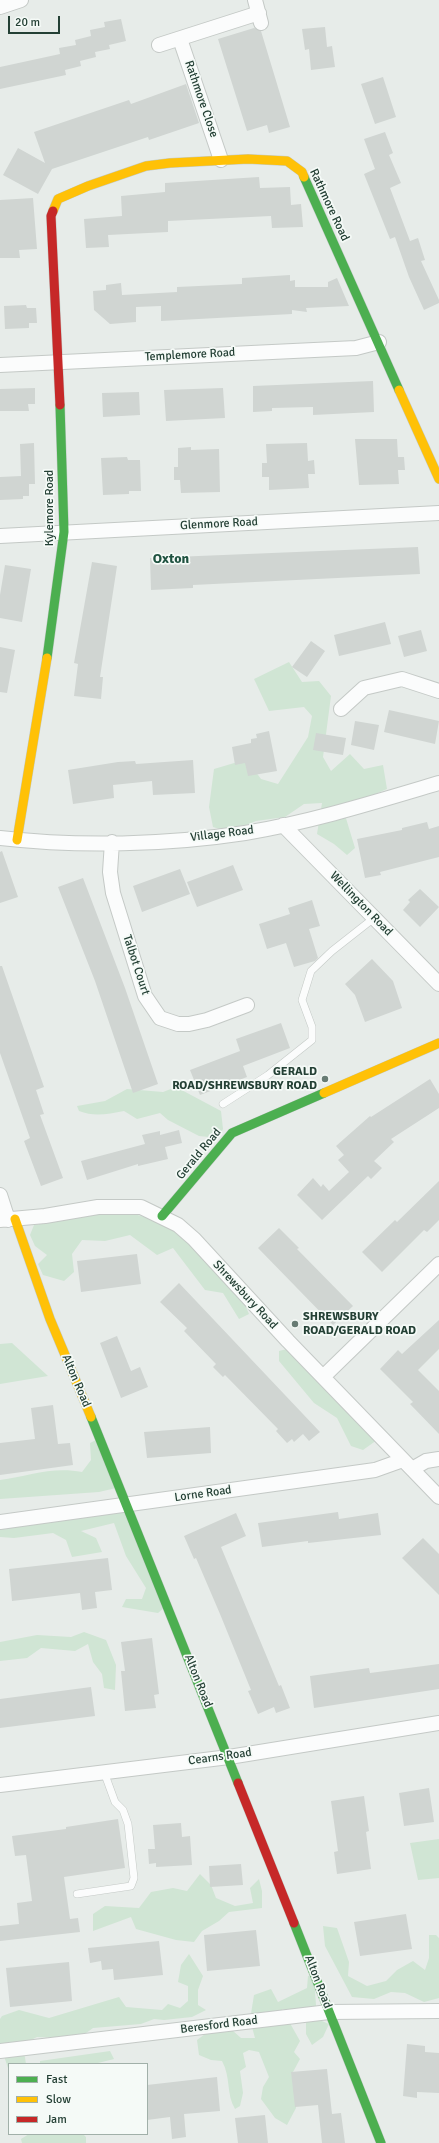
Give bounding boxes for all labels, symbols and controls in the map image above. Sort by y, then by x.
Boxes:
scale bar [10,8,62,34]
text: 20 m [15,15,40,30]
street label: Rathmore Close [181,59,221,139]
street label: Rathmore Road [306,167,352,243]
street label: Templemore Road [144,345,236,365]
street label: Kylemore Road [43,470,57,546]
street label: Glenmore Road [180,515,258,533]
district label: Oxton [153,551,189,567]
street label: Village Road [189,823,255,845]
street label: Wellington Road [327,869,395,939]
street label: Talbot Court [119,933,153,997]
place label: GERALD ROAD/SHREWSBURY ROAD [172,1065,317,1093]
marker: GERALD ROAD/SHREWSBURY ROAD [320,1074,330,1084]
street label: Gerald Road [173,1126,225,1182]
street label: Shrewsbury Road [209,1258,281,1332]
place label: SHREWSBURY ROAD/GERALD ROAD [303,1310,416,1338]
marker: SHREWSBURY ROAD/GERALD ROAD [290,1319,300,1329]
street label: Alton Road [58,1353,94,1409]
street label: Lorne Road [174,1483,232,1505]
street label: Alton Road [181,1652,215,1710]
street label: Cearns Road [187,1745,253,1769]
street label: Alton Road [301,1953,335,2011]
street label: Beresford Road [179,2013,259,2037]
legend [8,2063,148,2135]
text: Fast [46,2072,67,2087]
text: Slow [46,2092,71,2107]
text: Jam [46,2112,67,2127]

